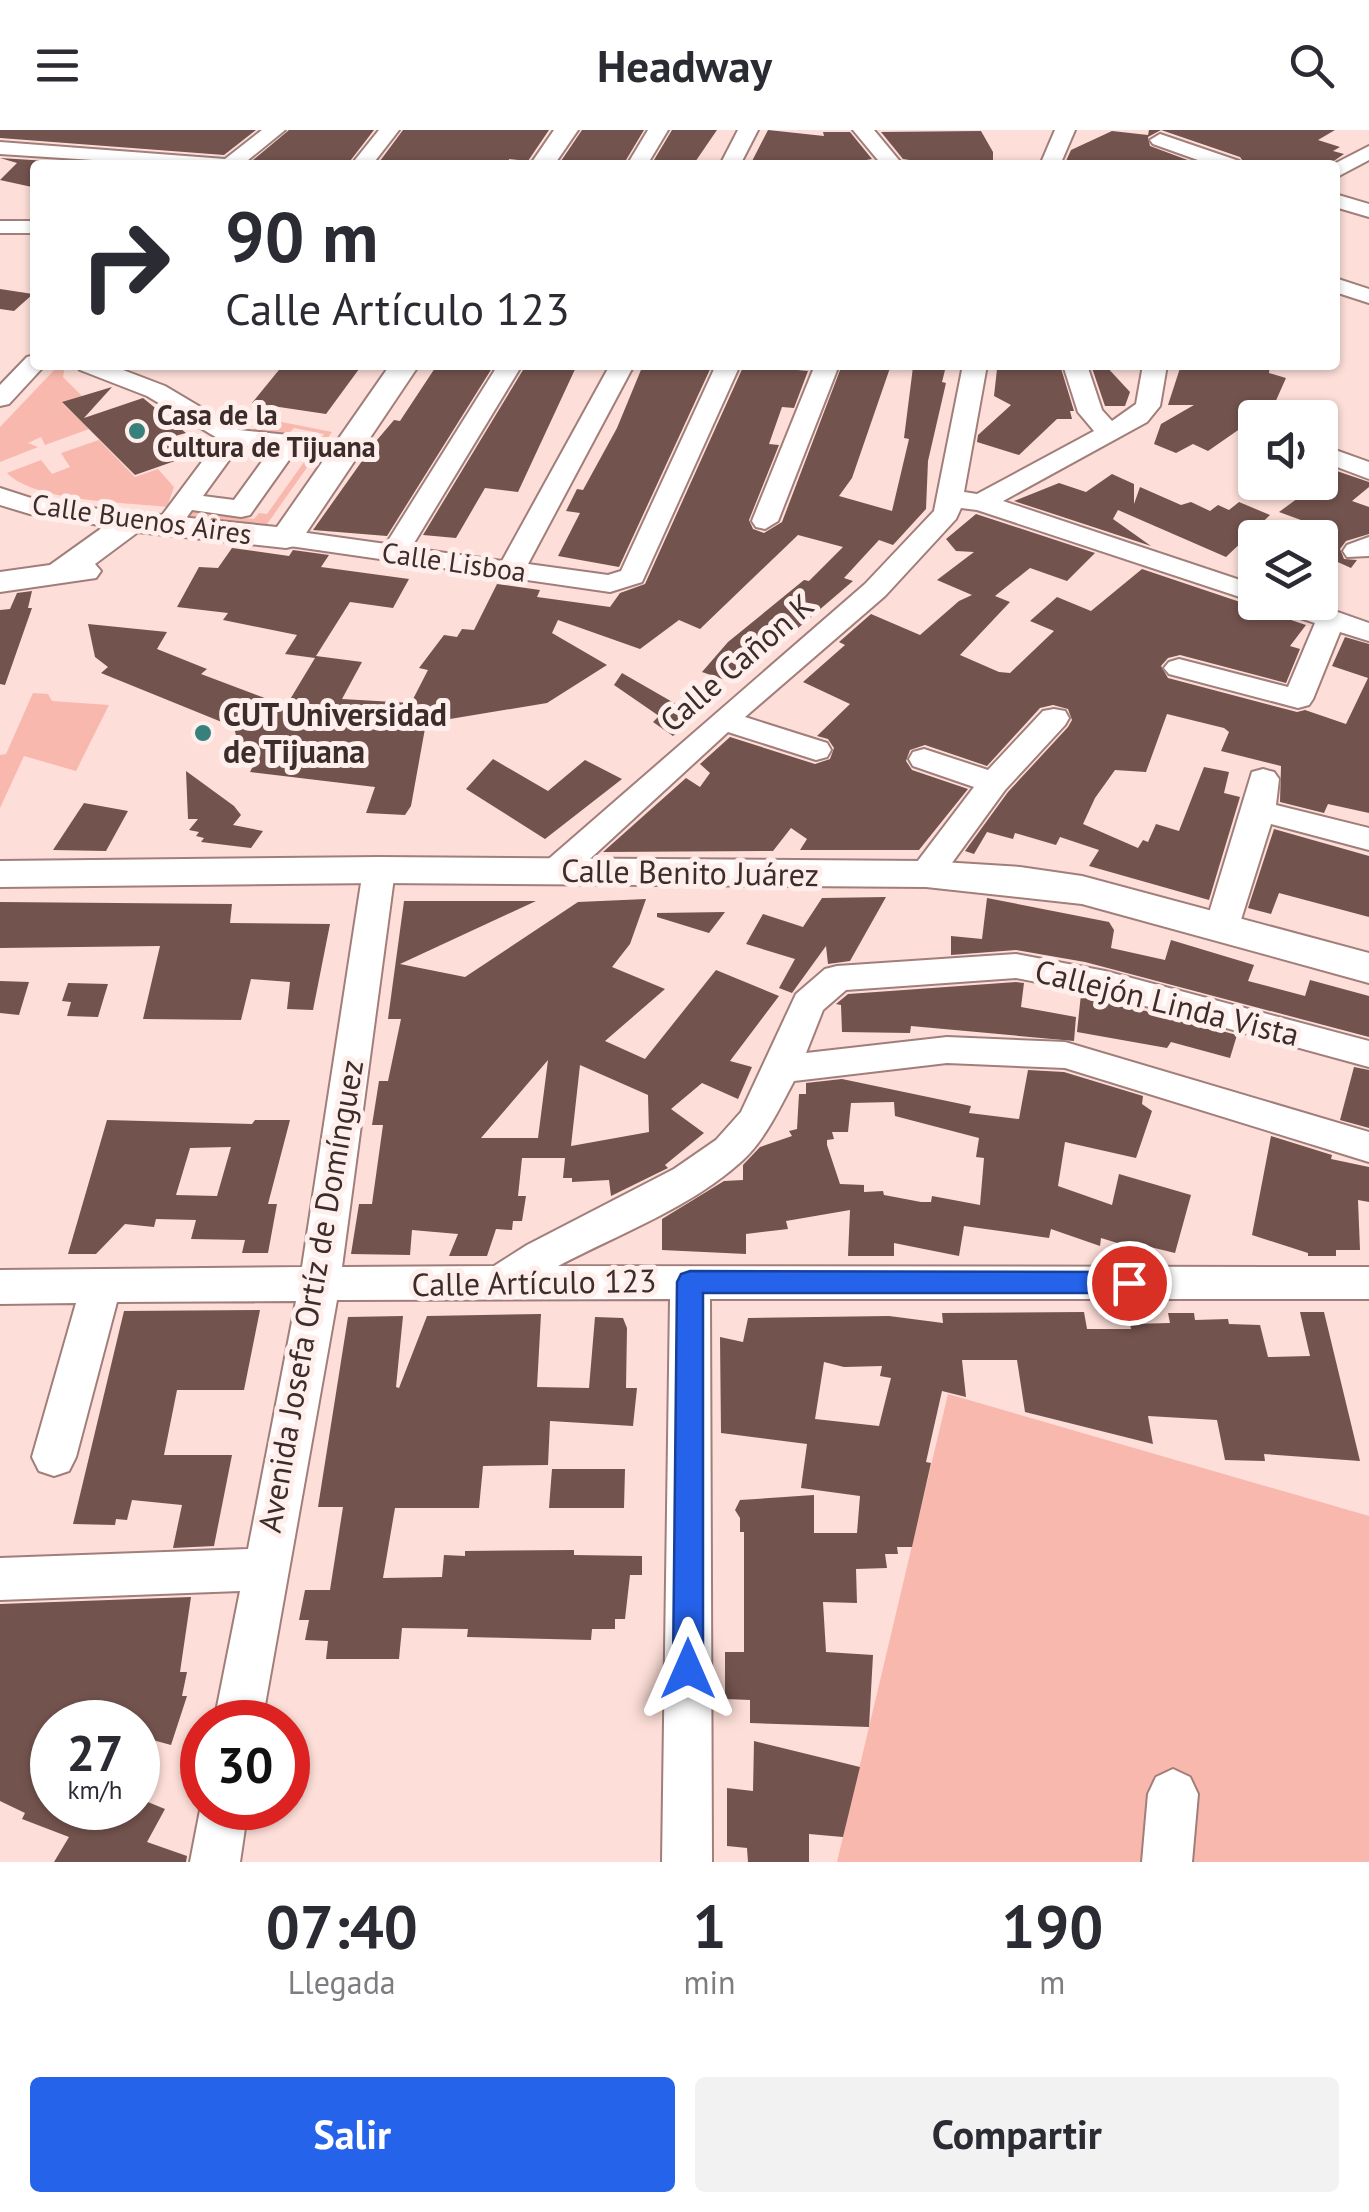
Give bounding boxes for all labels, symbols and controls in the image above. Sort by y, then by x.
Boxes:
text: Headway [597,36,772,94]
icon: menu [30,38,85,93]
icon: search [1284,38,1339,93]
text: 90 m [225,191,378,281]
icon: right [60,200,190,330]
text: Calle Artículo 123 [225,279,570,337]
place label: Casa de la Cultura de Tijuana [157,396,376,465]
map controls [1238,400,1338,620]
button: sound [1238,400,1338,500]
marker: Casa de la Cultura de Tijuana [126,420,148,442]
street label: Calle Buenos Aires [30,485,254,552]
button: layers [1238,520,1338,620]
street label: Calle Lisboa [380,533,529,590]
street label: Calle Cañon K [651,584,822,741]
place label: CUT Universidad de Tijuana [223,693,447,772]
marker: CUT Universidad de Tijuana [192,722,214,744]
street label: Calle Benito Juárez [561,849,819,895]
street label: Callejón Linda Vista [1031,949,1304,1055]
street label: Avenida Josefa Ortíz de Domínguez [248,1056,372,1535]
pin [1087,1241,1172,1326]
icon: arrive [1102,1256,1157,1311]
street label: Calle Artículo 123 [411,1259,657,1305]
position arrow [636,1617,740,1721]
speed limit sign: 30 [180,1700,310,1830]
text: 27 [67,1720,123,1785]
text: km/h [68,1774,122,1806]
text: 07:40 [266,1887,418,1965]
text: 1 [693,1887,727,1965]
text: 190 [1001,1887,1103,1965]
text: Llegada [288,1961,396,2003]
text: min [684,1961,736,2003]
text: m [1039,1961,1065,2003]
button: Salir [30,2077,675,2192]
button: Compartir [695,2077,1339,2192]

